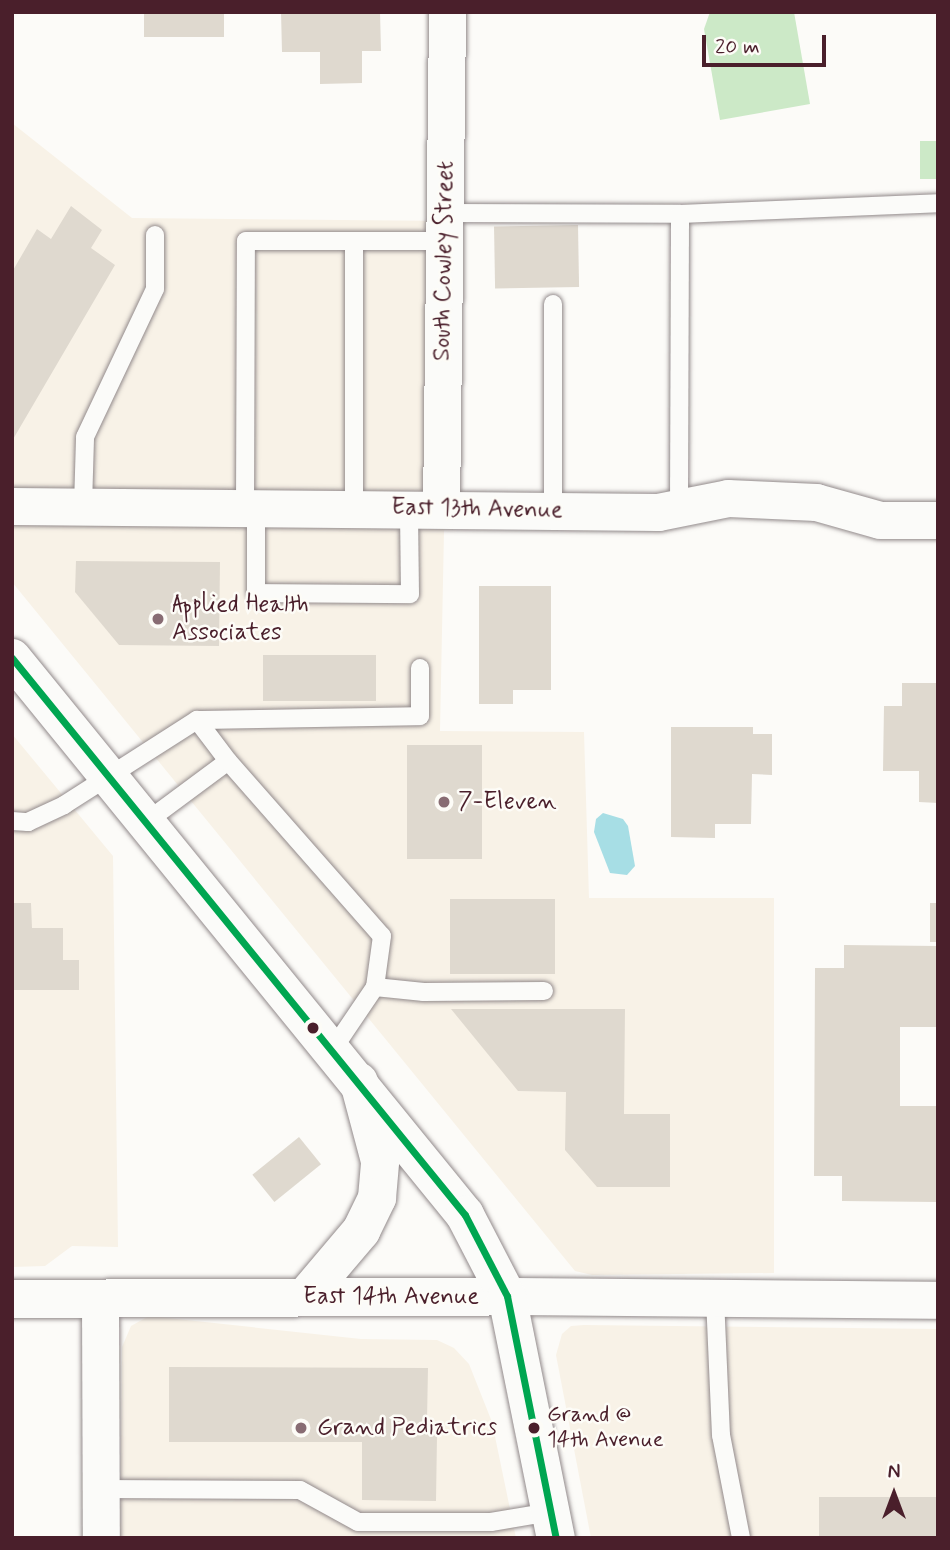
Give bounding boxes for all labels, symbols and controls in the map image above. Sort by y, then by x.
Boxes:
scale bar [705,21,829,65]
text: 20 m [715,33,760,61]
street label: South Cowley Street [428,159,460,363]
street label: East 13th Avenue [391,493,563,525]
place label: Applied Health Associates [172,591,310,647]
marker: Applied Health Associates [150,611,166,627]
place label: 7-Eleven [458,788,557,816]
marker: 7-Eleven [436,794,452,810]
unlabelled marker [306,1021,320,1035]
street label: East 14th Avenue [303,1283,479,1311]
place label: Grand @ 14th Avenue [547,1402,664,1454]
place label: Grand Pediatrics [317,1414,493,1442]
marker: Grand Pediatrics [291,1418,311,1438]
marker: Grand @ 14th Avenue [527,1421,541,1435]
north arrow [859,1459,929,1529]
text: N [888,1460,900,1485]

